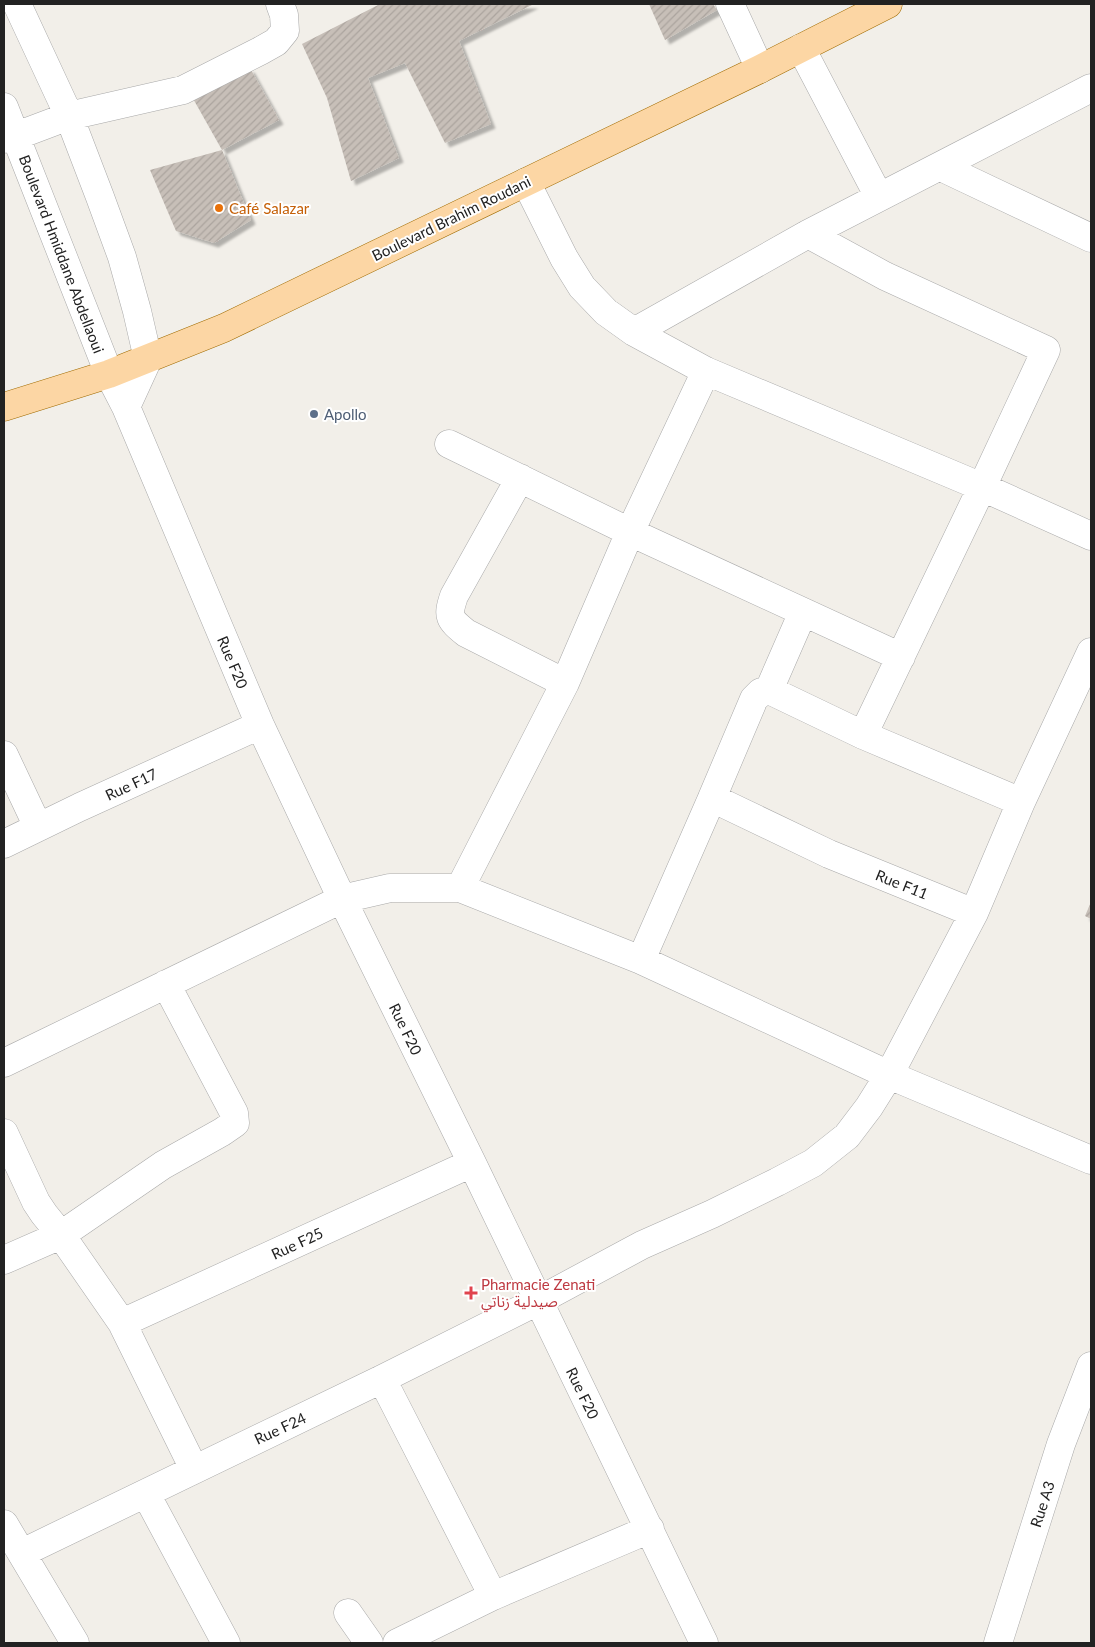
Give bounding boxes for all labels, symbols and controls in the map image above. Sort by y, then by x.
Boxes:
street label: Boulevard Hmiddane Abdellaoui [16,152,108,356]
street label: Boulevard Brahim Roudani [369,172,533,264]
place label: Café Salazar [229,199,310,217]
marker: Café Salazar [213,202,225,214]
place label: Apollo [324,405,367,423]
marker: Apollo [308,408,320,420]
street label: Rue F20 [214,633,252,691]
street label: Rue F17 [102,764,160,804]
street label: Rue F11 [873,865,931,903]
street label: Rue F20 [386,1000,426,1058]
street label: Rue F25 [268,1223,326,1263]
place label: Pharmacie Zenati صيدلية زناتي [481,1275,595,1313]
marker: Pharmacie Zenati صيدلية زناتي [465,1287,477,1299]
street label: Rue F20 [563,1364,603,1422]
street label: Rue F24 [251,1408,309,1448]
street label: Rue A3 [1026,1479,1058,1529]

